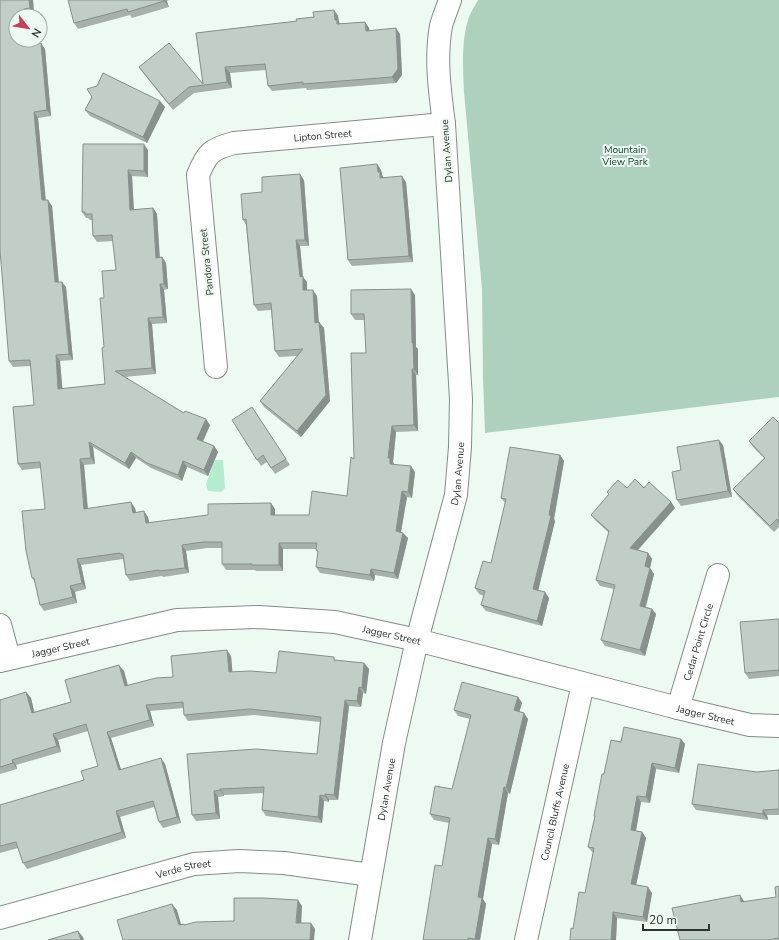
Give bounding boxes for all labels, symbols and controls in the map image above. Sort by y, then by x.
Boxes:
north arrow [8,8,48,48]
text: N [28,26,45,40]
street label: Dylan Avenue [438,119,456,183]
street label: Lipton Street [293,126,353,146]
park label: Mountain View Park [601,143,649,169]
street label: Pandora Street [196,227,217,296]
street label: Dylan Avenue [448,442,468,507]
street label: Cedar Point Circle [681,602,717,683]
street label: Jagger Street [360,622,423,649]
street label: Jagger Street [29,634,92,662]
street label: Jagger Street [674,702,736,729]
street label: Dylan Avenue [375,757,399,822]
street label: Council Bluffs Avenue [538,762,573,862]
street label: Verde Street [153,857,212,883]
scale bar [643,906,709,932]
text: 20 m [649,912,677,928]

